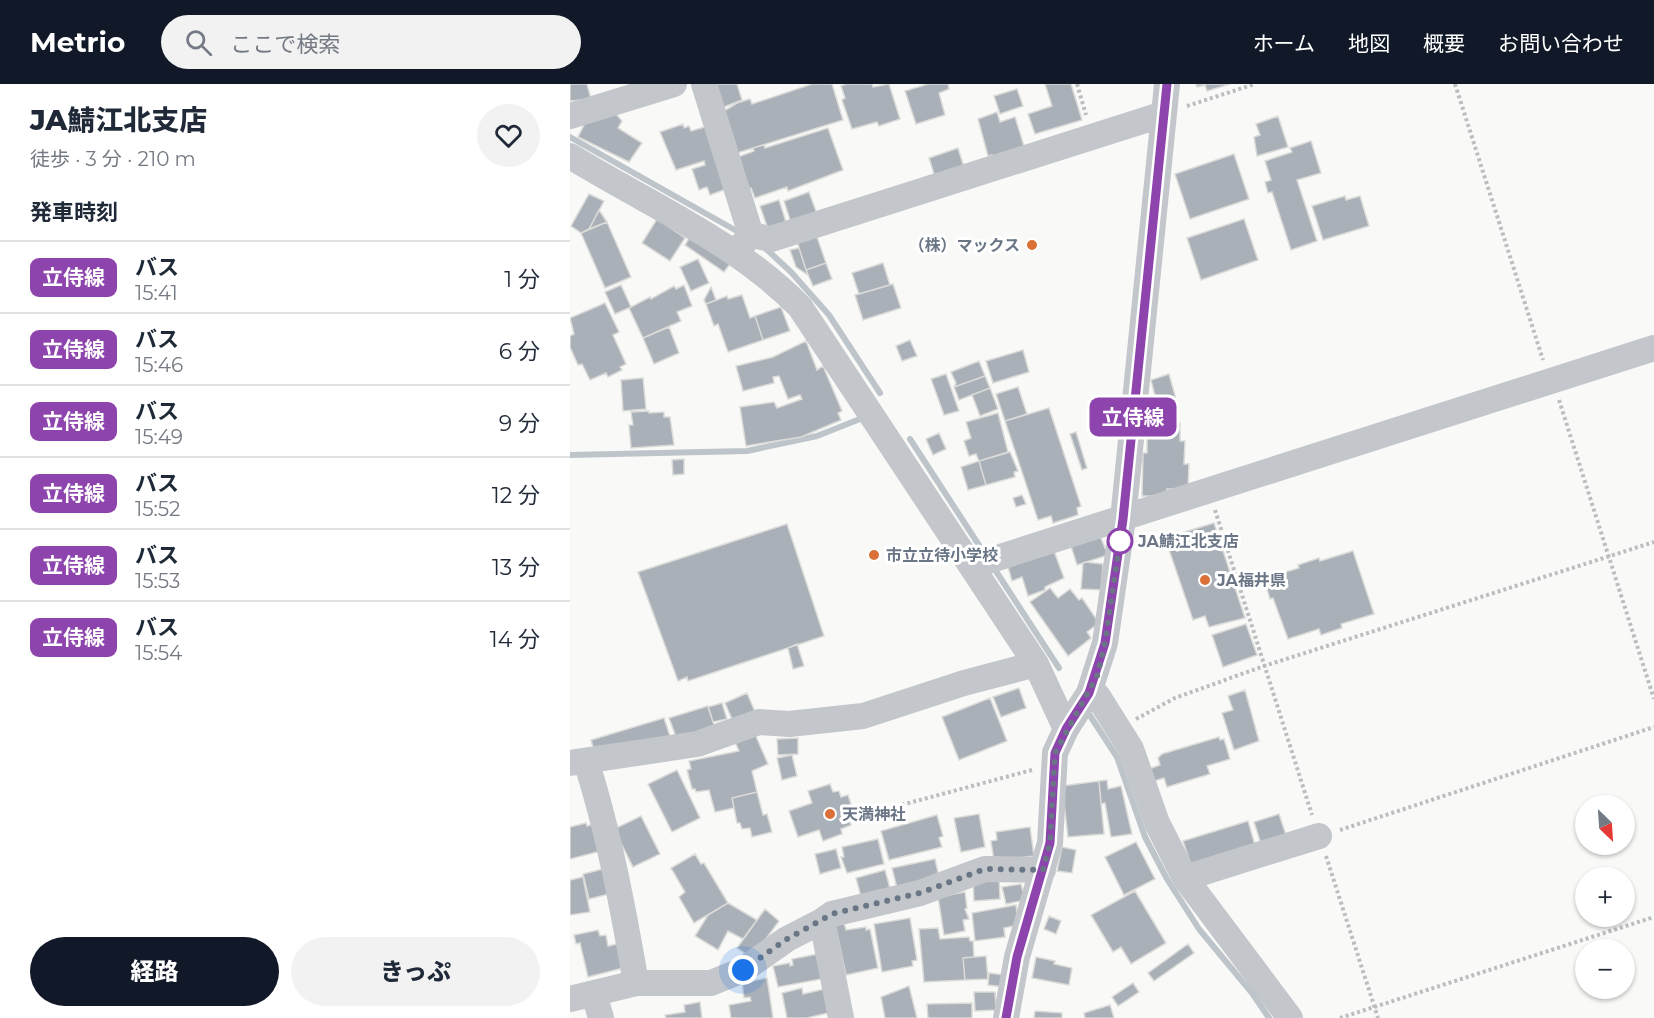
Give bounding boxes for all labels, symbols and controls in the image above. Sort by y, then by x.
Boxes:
search box [161,15,581,69]
text: Metrio [30,25,125,59]
icon: search [182,26,215,59]
text: ここで検索 [230,31,340,58]
text: ホーム [1253,31,1315,56]
text: 地図 [1348,31,1390,56]
text: 概要 [1423,31,1465,56]
text: お問い合わせ [1498,31,1624,56]
text: JA鯖江北支店 [30,103,207,137]
button: heart [477,104,540,167]
text: 徒歩 · 3 分 · 210 m [30,147,196,171]
text: 発車時刻 [30,199,118,226]
place label: （株）マックス [908,236,1020,255]
marker: （株）マックス [1025,238,1039,252]
text: バス [135,254,179,281]
text: 立侍線 [42,265,105,290]
text: 1 分 [504,266,540,293]
text: 15:41 [135,281,178,305]
text: バス [135,326,179,353]
text: 立侍線 [42,337,105,362]
text: 6 分 [499,338,540,365]
text: 15:46 [135,353,183,377]
text: バス [135,398,179,425]
line badge: 立侍線 [1098,398,1168,436]
text: 立侍線 [1102,405,1165,430]
text: 立侍線 [42,409,105,434]
text: 9 分 [499,410,540,437]
text: 15:49 [135,425,183,449]
text: バス [135,470,179,497]
text: 立侍線 [42,481,105,506]
text: 12 分 [492,482,540,509]
text: 15:52 [135,497,180,521]
marker: JA鯖江北支店 [1107,528,1133,554]
place label: JA鯖江北支店 [1137,532,1239,551]
text: バス [135,542,179,569]
place label: 市立立待小学校 [886,546,998,565]
marker: 市立立待小学校 [867,548,881,562]
text: 立侍線 [42,553,105,578]
text: 13 分 [492,554,540,581]
text: 15:53 [135,569,180,593]
place label: JA福井県 [1216,571,1286,590]
marker: JA福井県 [1198,573,1212,587]
text: バス [135,614,179,641]
text: 立侍線 [42,625,105,650]
text: 14 分 [490,626,540,653]
text: 15:54 [135,641,182,665]
north arrow [1575,795,1635,855]
map controls [1575,795,1635,999]
place label: 天満神社 [842,805,906,824]
marker: 天満神社 [823,807,837,821]
button: + [1575,867,1635,927]
button: 経路 [30,937,279,1006]
button: きっぷ [291,937,540,1006]
button: − [1575,939,1635,999]
your location [728,955,758,985]

